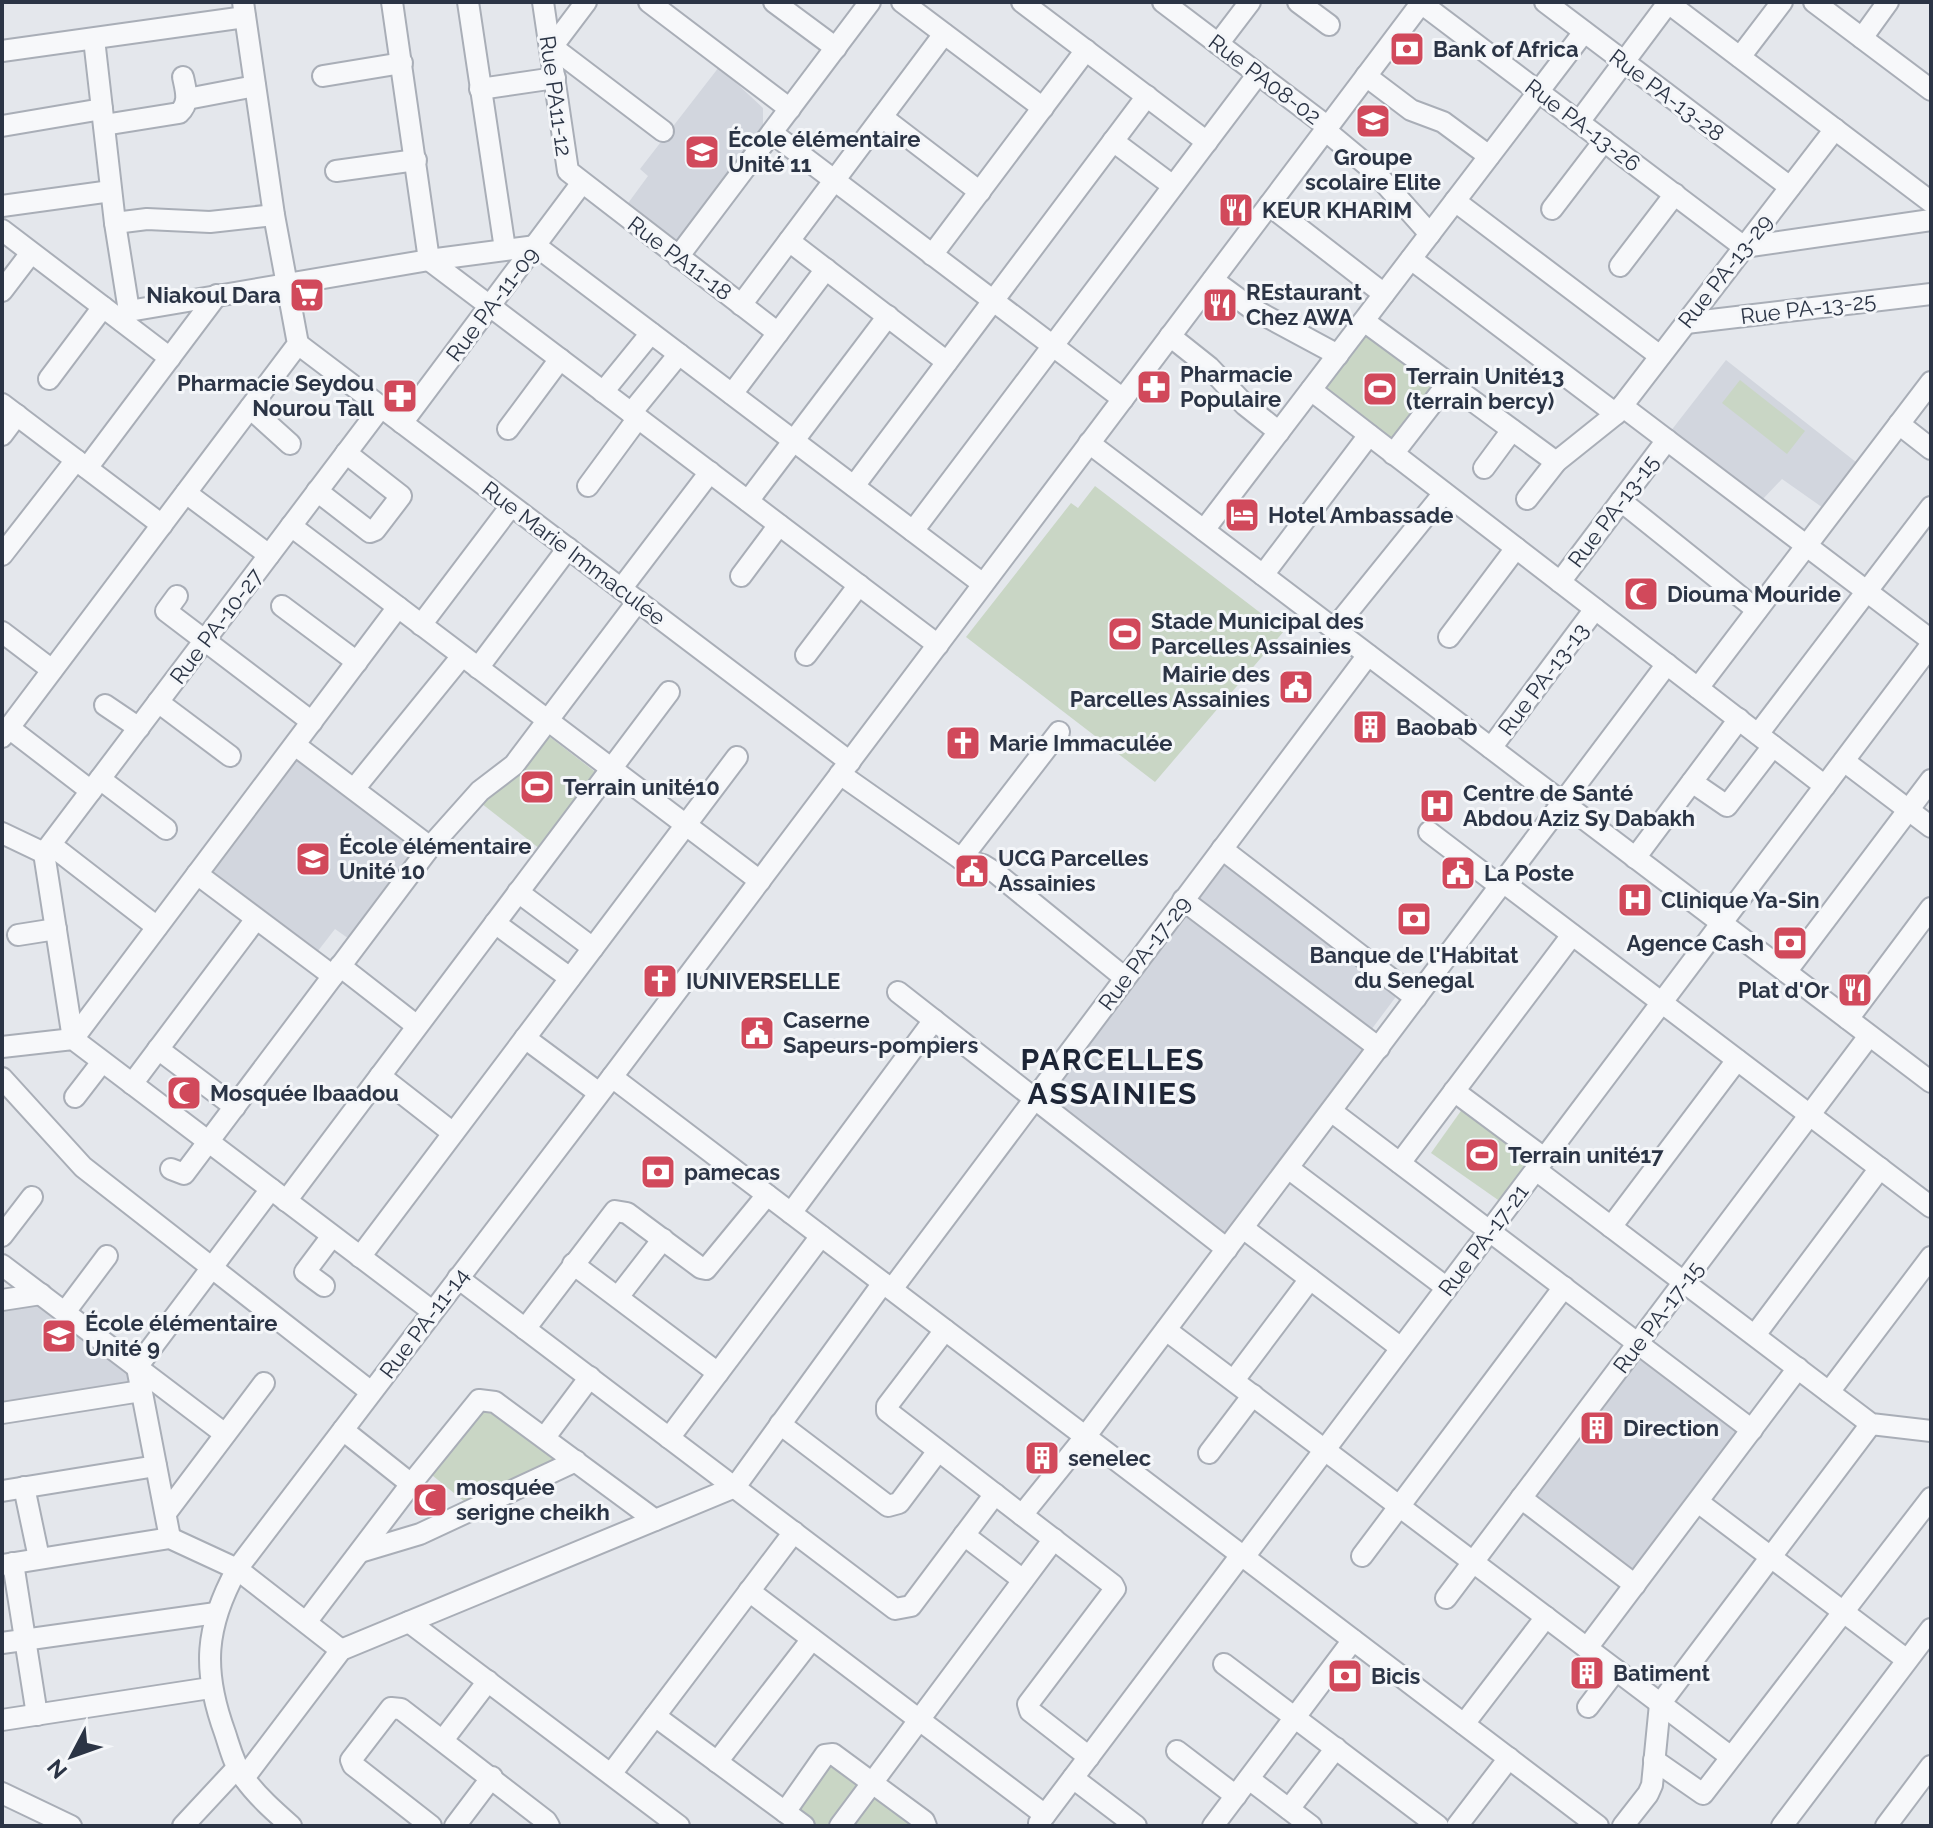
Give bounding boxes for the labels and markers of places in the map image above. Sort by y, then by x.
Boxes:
bank icon: Bank of Africa [1388,30,1426,68]
place label: Bank of Africa [1433,36,1579,62]
school or university icon: Groupe scolaire Elite [1354,102,1392,140]
place label: École élémentaire Unité 11 [728,126,921,177]
school or university icon: École élémentaire Unité 11 [683,133,721,171]
place label: Groupe scolaire Elite [1305,144,1441,195]
restaurant icon: KEUR KHARIM [1217,191,1255,229]
place label: KEUR KHARIM [1262,197,1412,223]
supermarket icon: Niakoul Dara [288,276,326,314]
place label: REstaurant Chez AWA [1246,279,1363,330]
place label: Niakoul Dara [146,282,281,308]
restaurant icon: REstaurant Chez AWA [1201,286,1239,324]
place label: Pharmacie Populaire [1180,361,1292,412]
place label: Terrain Unité13 (terrain bercy) [1406,363,1564,414]
pharmacy icon: Pharmacie Populaire [1135,368,1173,406]
place label: Pharmacie Seydou Nourou Tall [177,370,375,421]
sports icon: Terrain Unité13 (terrain bercy) [1361,370,1399,408]
pharmacy icon: Pharmacie Seydou Nourou Tall [381,377,419,415]
hotel icon: Hotel Ambassade [1223,496,1261,534]
place label: Hotel Ambassade [1268,502,1453,528]
mosque icon: Diouma Mouride [1622,575,1660,613]
place label: Diouma Mouride [1667,581,1841,607]
place label: Stade Municipal des Parcelles Assainies [1151,608,1364,659]
sports icon: Stade Municipal des Parcelles Assainies [1106,615,1144,653]
place label: Mairie des Parcelles Assainies [1070,661,1270,712]
public building icon: Mairie des Parcelles Assainies [1277,668,1315,706]
building icon: Baobab [1351,708,1389,746]
place label: Baobab [1396,714,1477,740]
church icon: Marie Immaculée [944,724,982,762]
place label: Marie Immaculée [989,730,1172,756]
sports icon: Terrain unité10 [518,768,556,806]
place label: Terrain unité10 [563,774,720,800]
place label: Centre de Santé Abdou Aziz Sy Dabakh [1463,780,1695,831]
hospital icon: Centre de Santé Abdou Aziz Sy Dabakh [1418,787,1456,825]
place label: École élémentaire Unité 10 [339,833,532,884]
school or university icon: École élémentaire Unité 10 [294,840,332,878]
place label: UCG Parcelles Assainies [998,845,1149,896]
public building icon: UCG Parcelles Assainies [953,852,991,890]
public building icon: La Poste [1439,854,1477,892]
place label: La Poste [1484,860,1574,886]
hospital icon: Clinique Ya-Sin [1616,881,1654,919]
place label: Clinique Ya-Sin [1661,887,1820,913]
bank icon: Banque de l'Habitat du Senegal [1395,900,1433,938]
bank icon: Agence Cash [1771,924,1809,962]
place label: Agence Cash [1626,930,1764,956]
place label: Banque de l'Habitat du Senegal [1309,942,1519,993]
church icon: IUNIVERSELLE [641,962,679,1000]
place label: IUNIVERSELLE [686,968,840,994]
restaurant icon: Plat d'Or [1836,971,1874,1009]
place label: Plat d'Or [1738,977,1829,1003]
place label: Caserne Sapeurs-pompiers [783,1007,978,1058]
public building icon: Caserne Sapeurs-pompiers [738,1014,776,1052]
mosque icon: Mosquée Ibaadou [165,1074,203,1112]
place label: Mosquée Ibaadou [210,1080,399,1106]
sports icon: Terrain unité17 [1463,1136,1501,1174]
place label: Terrain unité17 [1508,1142,1664,1168]
bank icon: pamecas [639,1153,677,1191]
place label: pamecas [684,1159,780,1185]
place label: École élémentaire Unité 9 [85,1310,278,1361]
school or university icon: École élémentaire Unité 9 [40,1317,78,1355]
building icon: Direction [1578,1409,1616,1447]
place label: Direction [1623,1415,1719,1441]
building icon: senelec [1023,1439,1061,1477]
place label: senelec [1068,1445,1151,1471]
place label: mosquée serigne cheikh [456,1474,610,1525]
mosque icon: mosquée serigne cheikh [411,1481,449,1519]
building icon: Batiment [1568,1654,1606,1692]
bank icon: Bicis [1326,1657,1364,1695]
place label: Batiment [1613,1660,1710,1686]
place label: Bicis [1371,1663,1421,1689]

